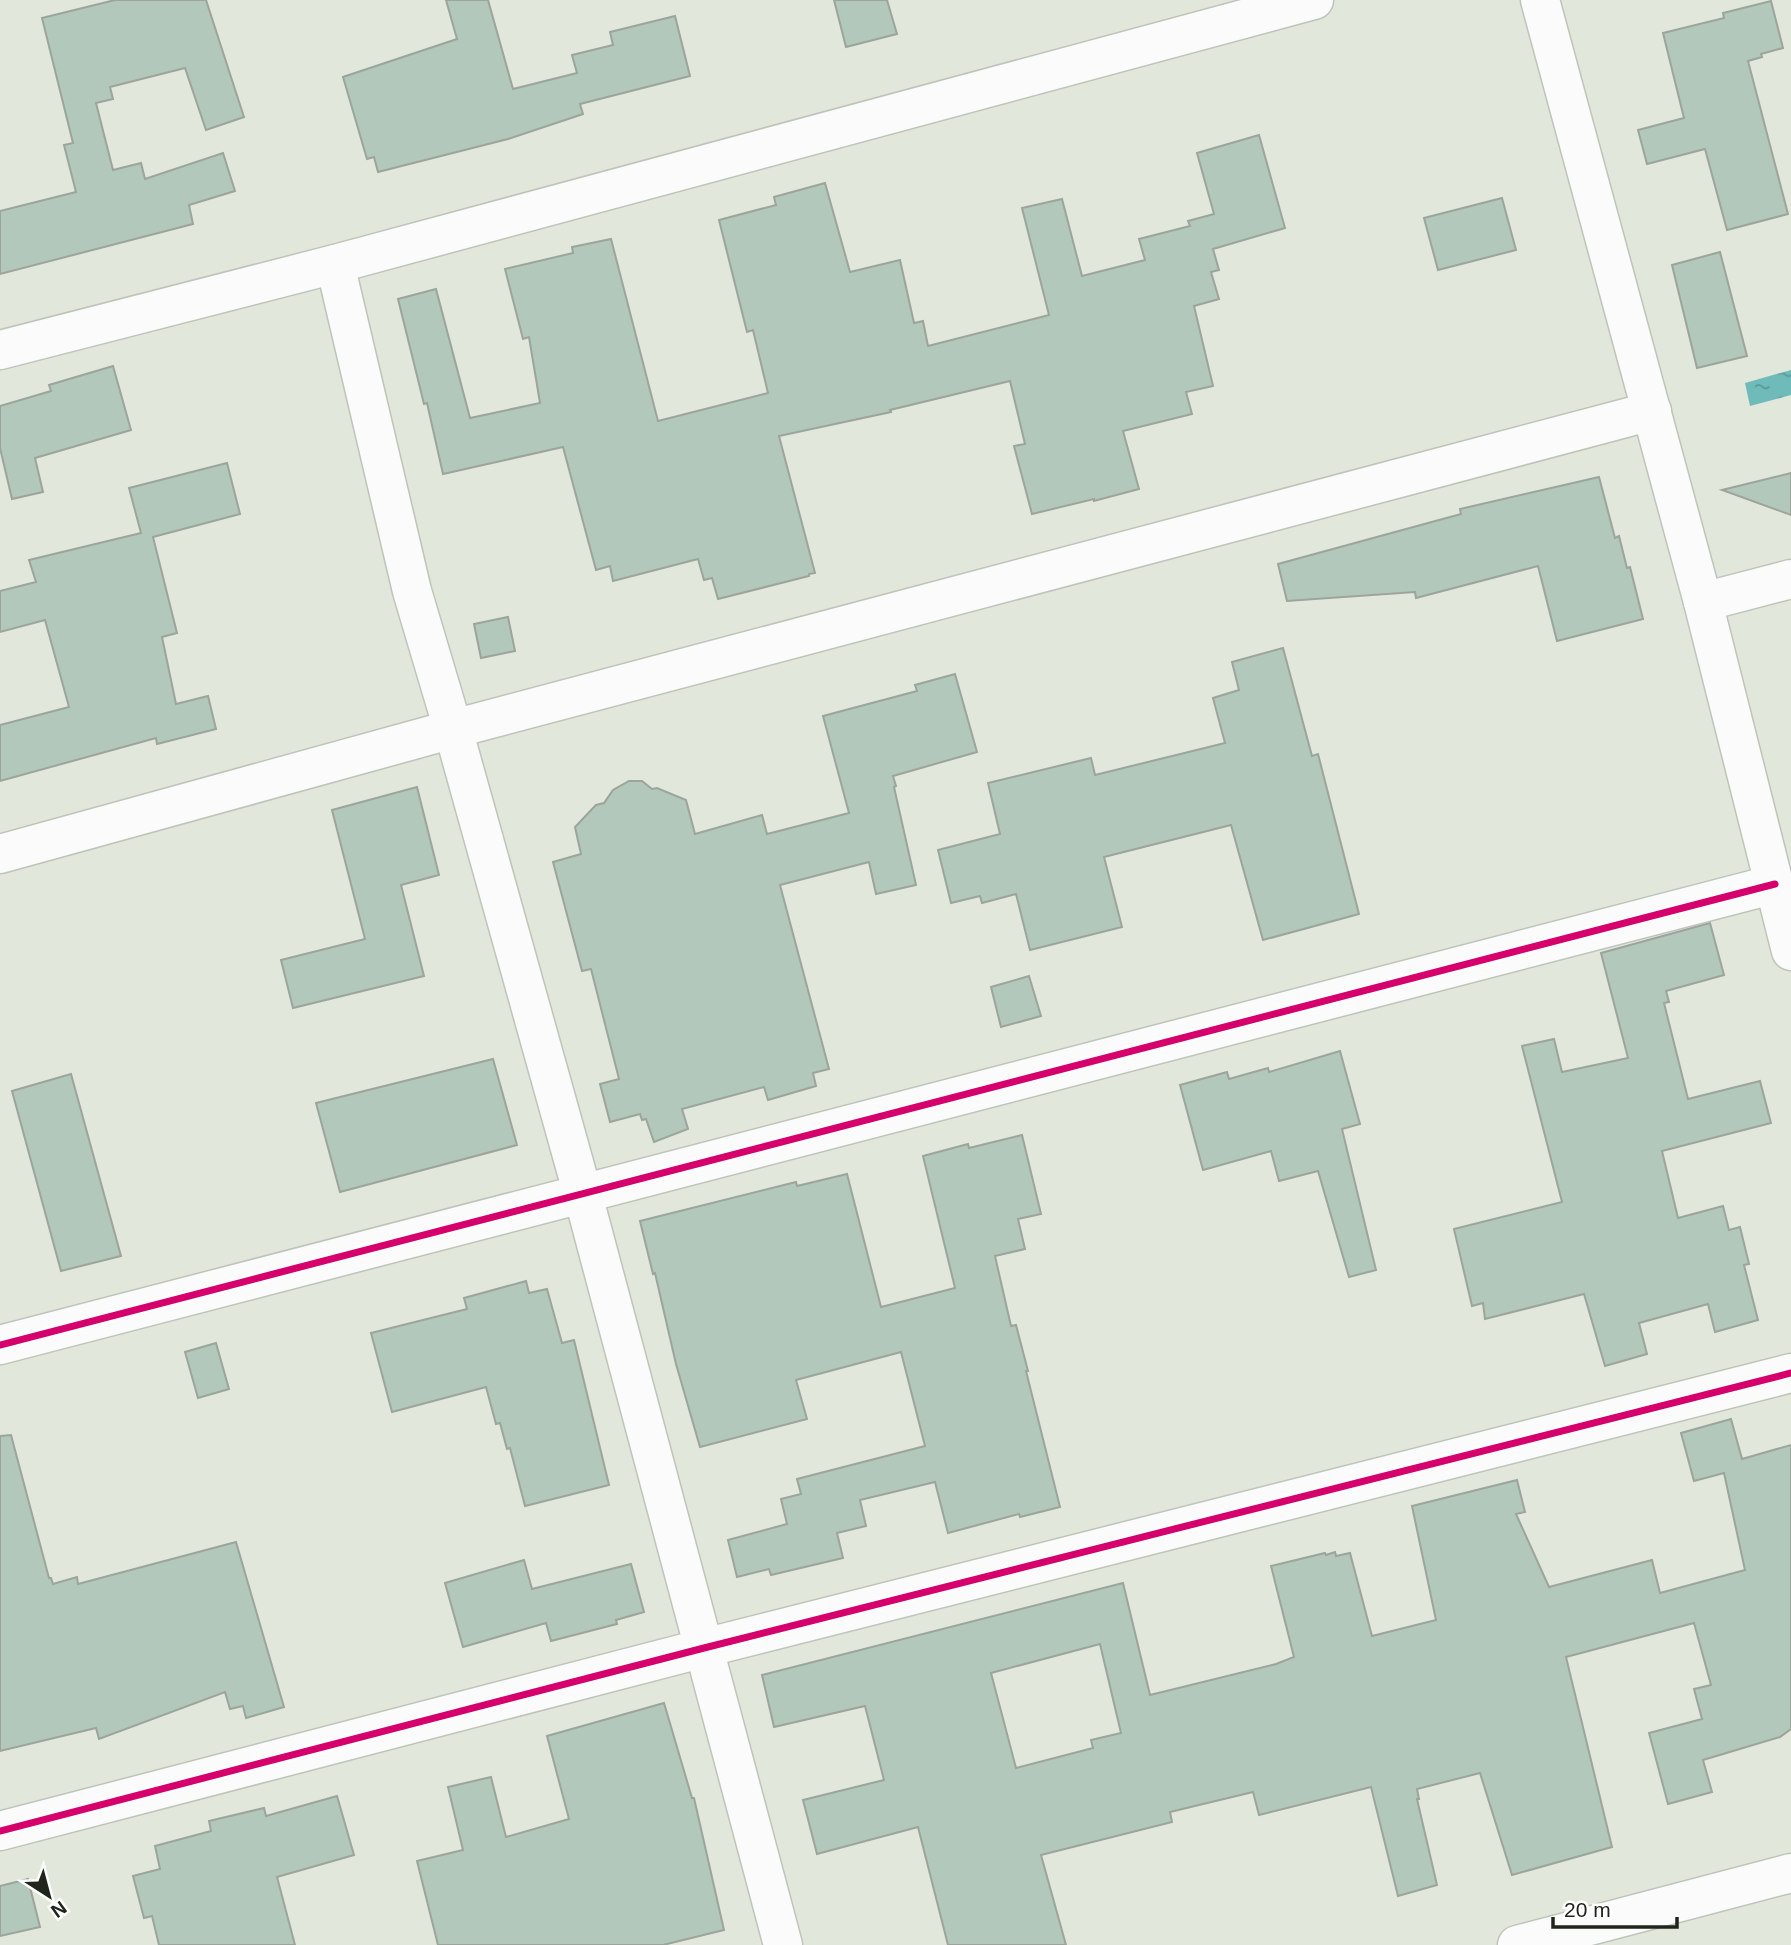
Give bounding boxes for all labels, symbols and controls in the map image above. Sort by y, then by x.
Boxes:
north arrow [14,1861,84,1931]
scale bar [1553,1885,1677,1929]
text: N [47,1897,70,1922]
text: 20 m [1564,1898,1611,1921]

